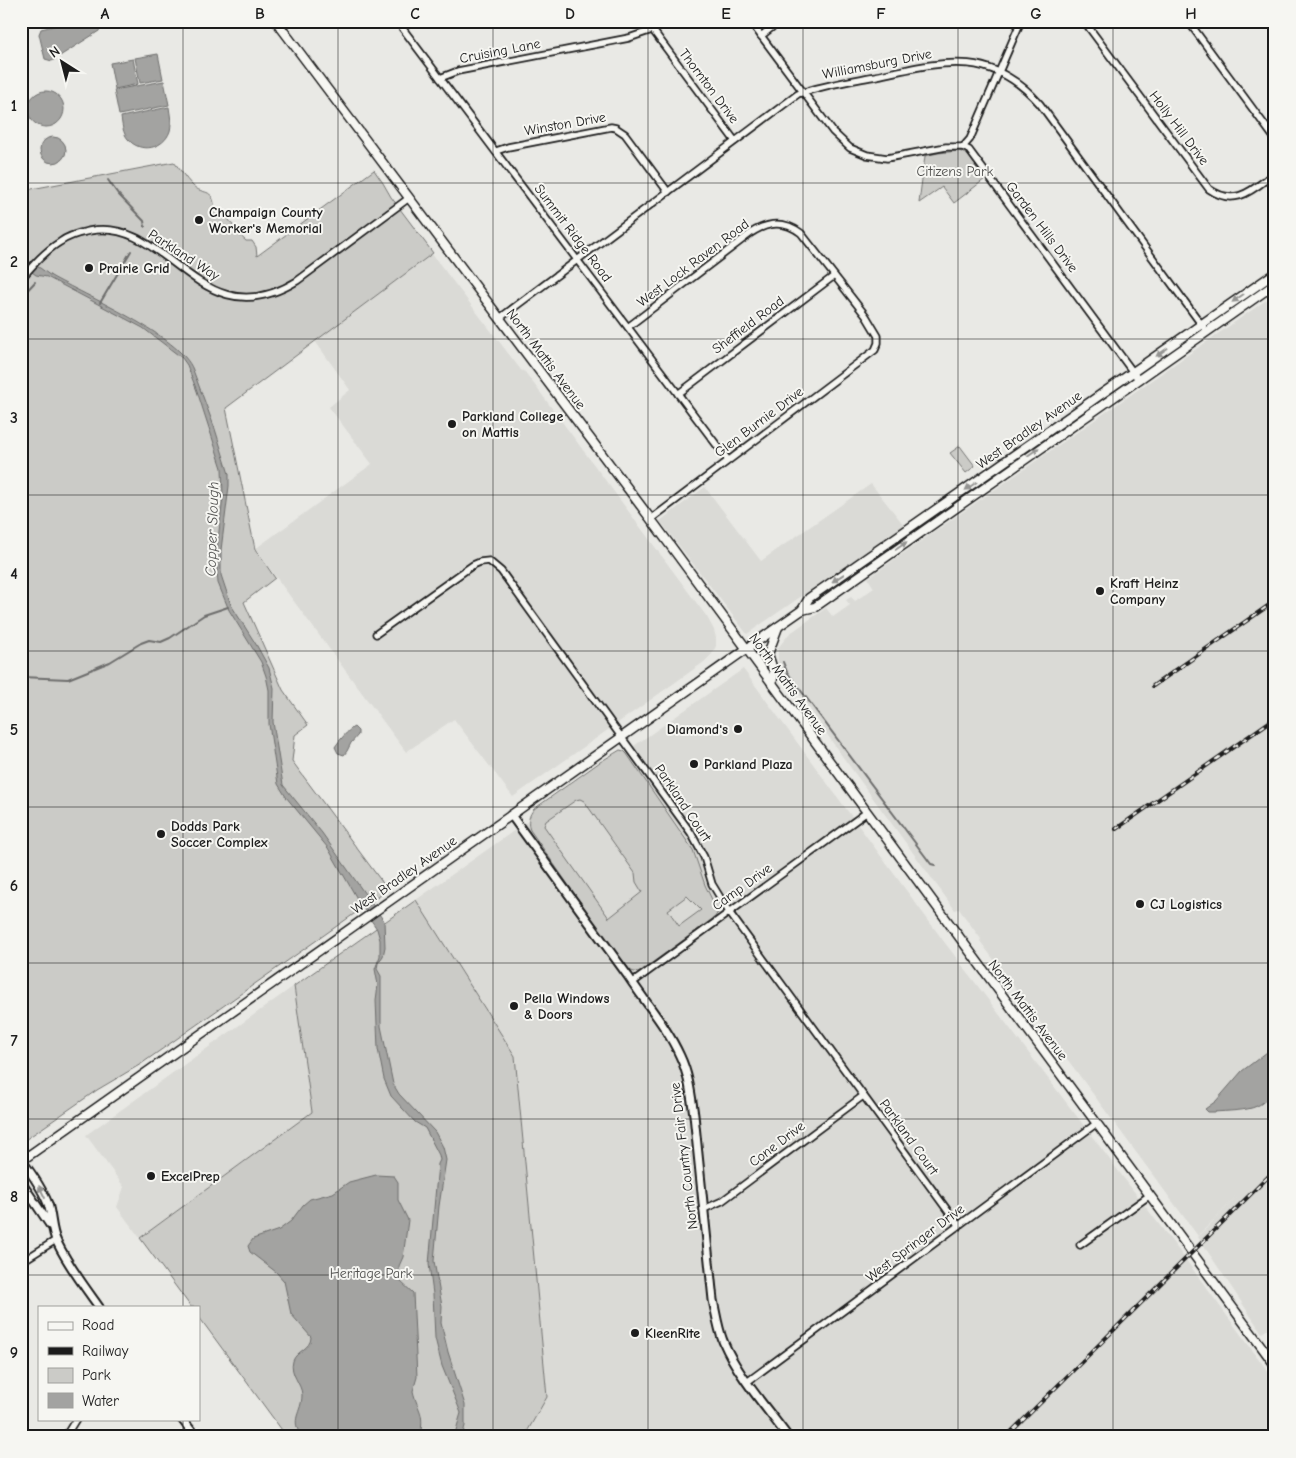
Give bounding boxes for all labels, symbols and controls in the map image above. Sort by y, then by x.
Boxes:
text: A [101,5,110,23]
text: B [255,5,265,23]
text: C [410,5,420,23]
text: D [565,5,575,23]
text: E [721,5,731,23]
text: F [876,5,886,23]
text: G [1030,5,1042,23]
text: H [1185,5,1197,23]
street label: Cruising Lane [458,35,542,67]
north arrow [38,38,88,88]
text: N [46,42,63,61]
street label: Thornton Drive [675,45,743,127]
street label: Williamsburg Drive [821,45,933,83]
street label: Holly Hill Drive [1145,87,1213,169]
text: 1 [11,97,17,115]
street label: Winston Drive [523,108,607,140]
park label: Citizens Park [917,163,994,180]
street label: Garden Hills Drive [1002,178,1082,276]
street label: Summit Ridge Road [531,181,615,285]
place label: Champaign County Worker's Memorial [209,204,323,237]
marker: Champaign County Worker's Memorial [193,214,205,226]
street label: West Lock Raven Road [634,215,752,311]
street label: Parkland Way [145,226,223,285]
text: 2 [10,253,18,271]
place label: Prairie Grid [99,260,170,277]
marker: Prairie Grid [83,262,95,274]
street label: Sheffield Road [709,292,787,358]
one-way arrow [1231,293,1245,303]
street label: North Mattis Avenue [503,305,589,413]
one-way arrow [1155,347,1168,357]
street label: Glen Burnie Drive [711,383,807,461]
street label: West Bradley Avenue [973,387,1085,473]
place label: Parkland College on Mattis [462,408,563,441]
text: 3 [10,409,18,427]
marker: Parkland College on Mattis [446,418,458,430]
one-way arrow [1027,447,1040,457]
water label: Copper Slough [201,481,223,577]
one-way arrow [964,481,978,491]
one-way arrow [894,541,907,551]
text: 4 [10,565,18,583]
one-way arrow [831,573,844,583]
place label: Kraft Heinz Company [1110,575,1178,608]
marker: Kraft Heinz Company [1094,585,1106,597]
street label: North Mattis Avenue [745,630,831,738]
text: 5 [10,721,18,739]
place label: Diamond's [667,721,728,738]
marker: Diamond's [732,723,744,735]
place label: Parkland Plaza [704,756,793,773]
marker: Parkland Plaza [688,758,700,770]
street label: Parkland Court [651,761,716,846]
place label: Dodds Park Soccer Complex [171,818,268,851]
marker: Dodds Park Soccer Complex [155,828,167,840]
street label: West Bradley Avenue [348,832,460,918]
street label: Camp Drive [709,860,775,914]
text: 6 [10,877,18,895]
place label: CJ Logistics [1150,896,1222,913]
marker: CJ Logistics [1134,898,1146,910]
street label: North Mattis Avenue [985,956,1071,1064]
place label: Pella Windows & Doors [524,990,609,1023]
marker: Pella Windows & Doors [508,1000,520,1012]
text: 7 [10,1032,18,1050]
street label: North Country Fair Drive [667,1082,701,1230]
street label: Parkland Court [876,1096,943,1179]
street label: Cone Drive [746,1117,808,1171]
place label: ExcelPrep [161,1168,220,1185]
marker: ExcelPrep [145,1170,157,1182]
one-way arrow [38,1185,46,1199]
text: 8 [10,1188,18,1206]
street label: West Springer Drive [862,1200,968,1286]
park label: Heritage Park [330,1265,413,1282]
legend [38,1306,200,1420]
text: Road [82,1316,114,1334]
place label: KleenRite [645,1325,700,1342]
marker: KleenRite [629,1327,641,1339]
text: Railway [82,1342,129,1360]
text: 9 [10,1344,18,1362]
text: Park [82,1366,111,1384]
text: Water [82,1392,119,1410]

